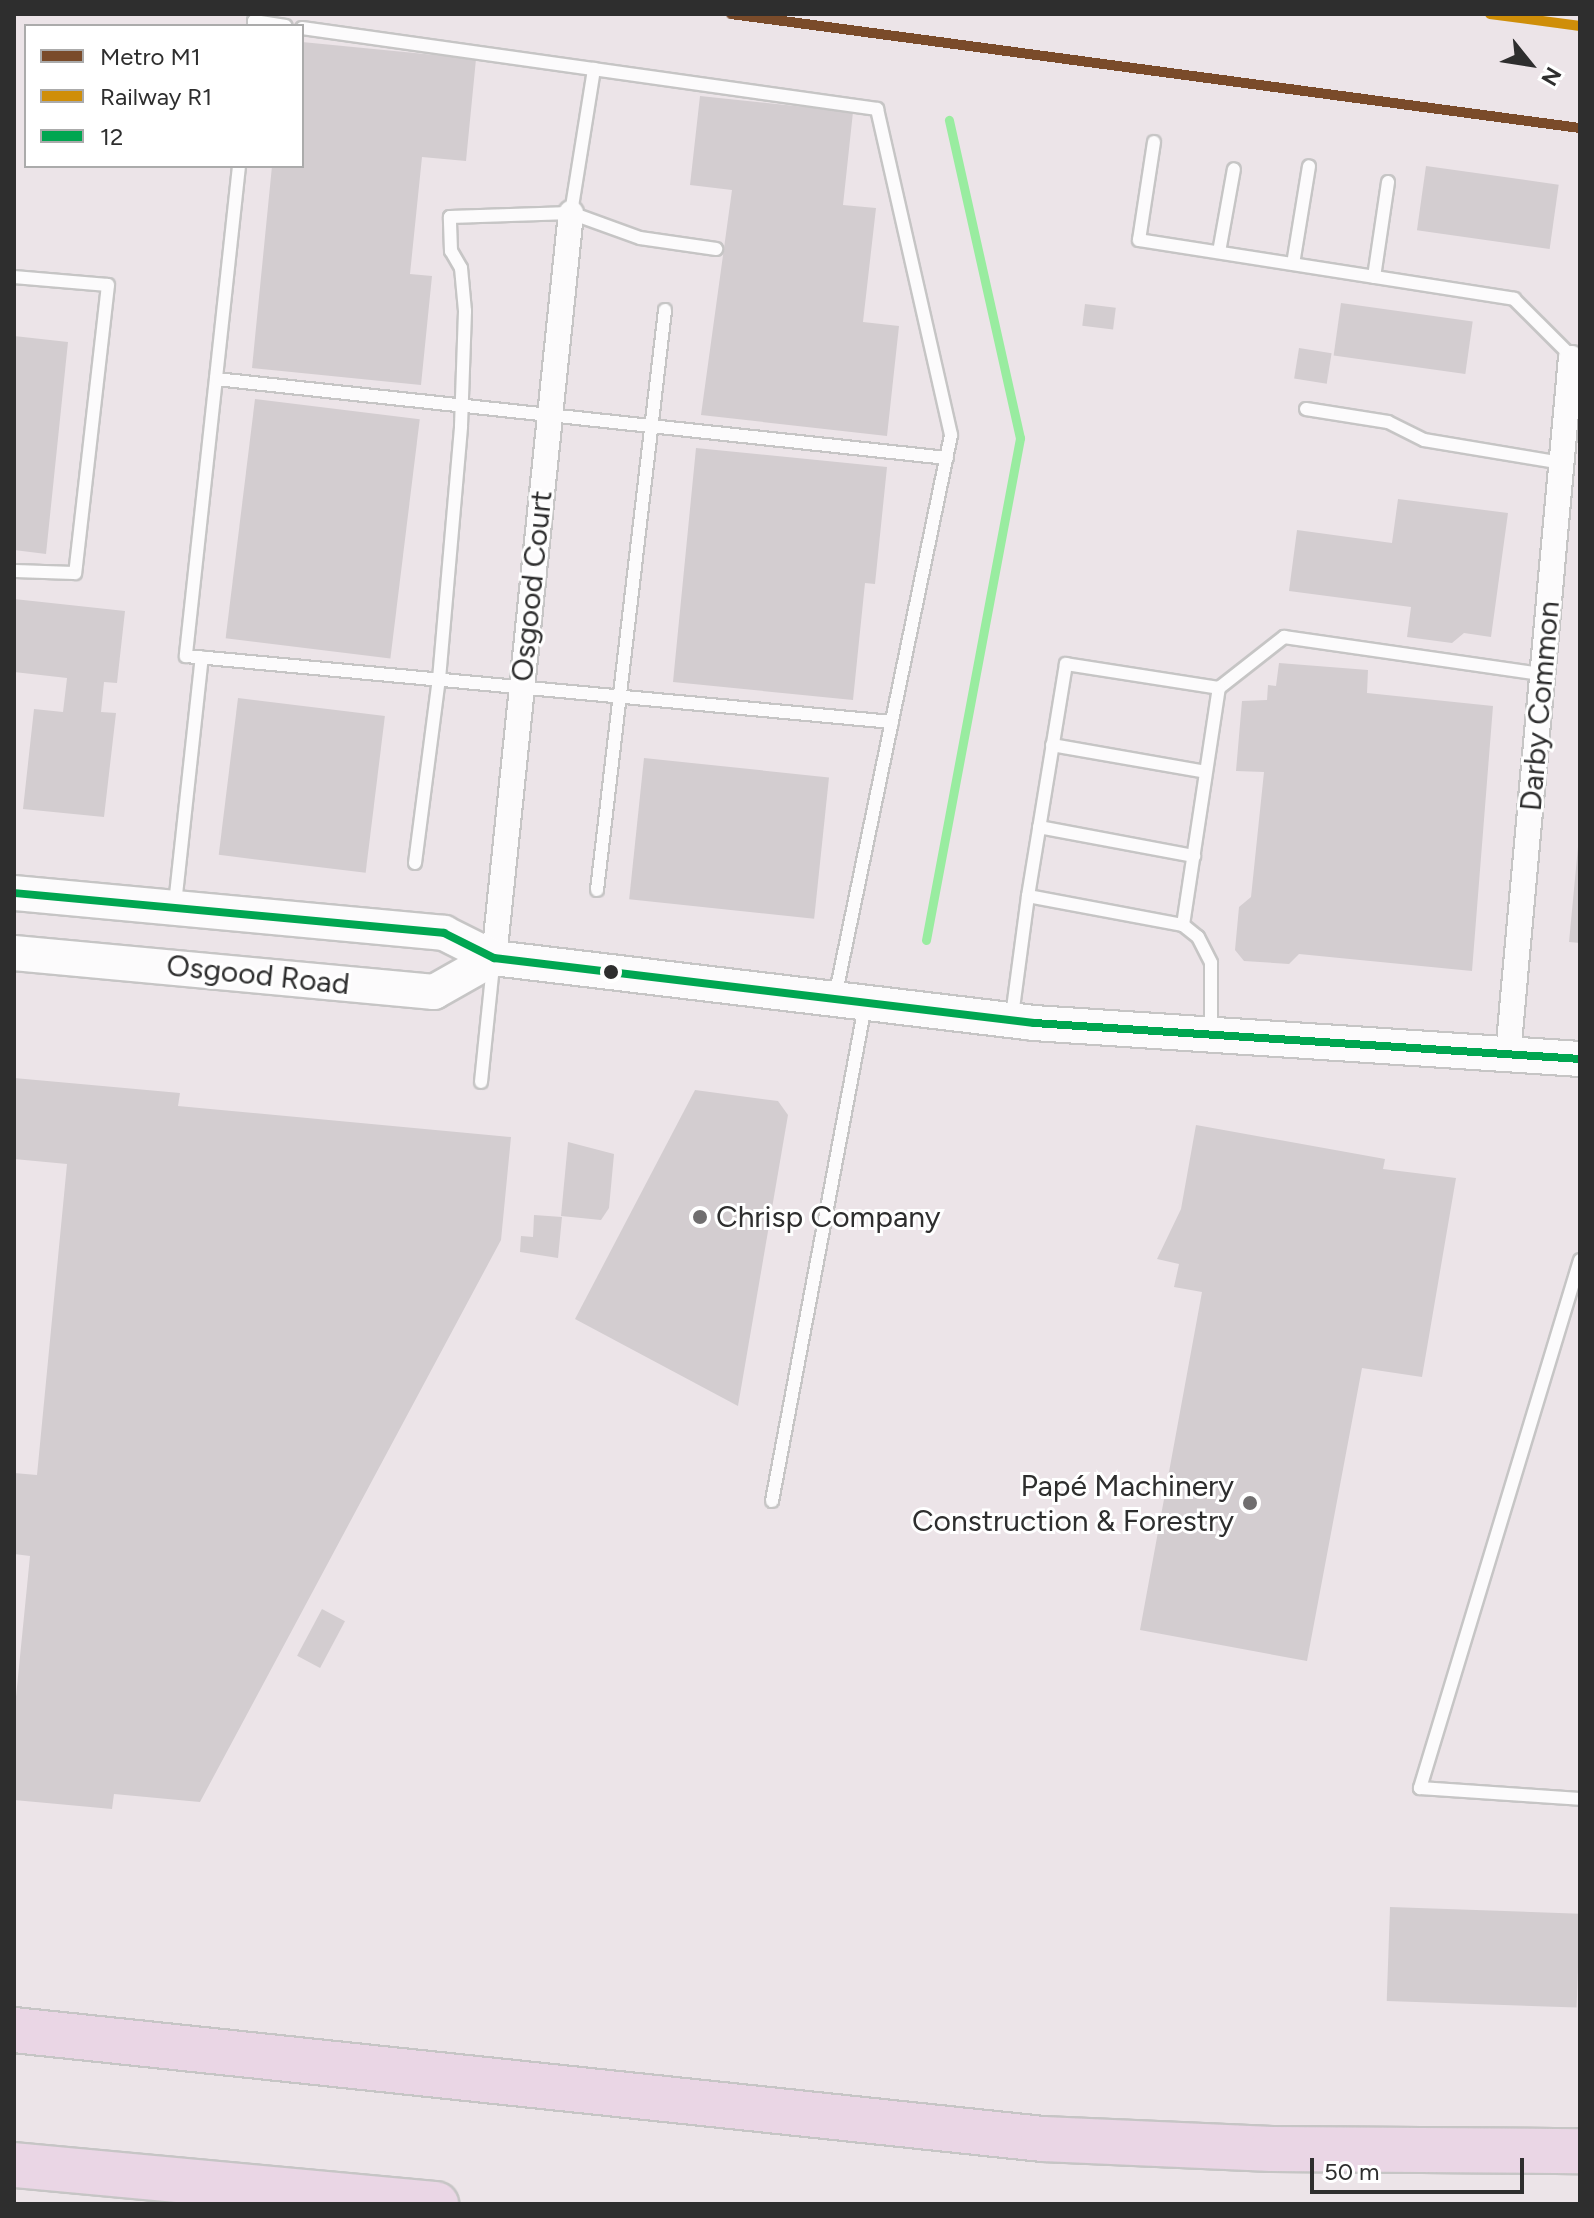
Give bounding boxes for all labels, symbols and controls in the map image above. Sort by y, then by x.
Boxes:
legend [24,24,304,168]
north arrow [1490,24,1570,104]
text: Metro M1 [100,42,201,71]
text: N [1535,62,1567,90]
text: Railway R1 [100,82,212,111]
text: 12 [100,122,123,151]
street label: Osgood Court [504,489,560,683]
street label: Darby Common [1513,599,1567,813]
street label: Osgood Road [165,947,351,1003]
unlabelled marker [603,964,619,980]
place label: Chrisp Company [716,1199,940,1235]
marker: Chrisp Company [691,1208,709,1226]
place label: Papé Machinery Construction & Forestry [912,1468,1234,1538]
marker: Papé Machinery Construction & Forestry [1241,1494,1259,1512]
scale bar [1314,2142,1528,2192]
text: 50 m [1324,2157,1380,2186]

